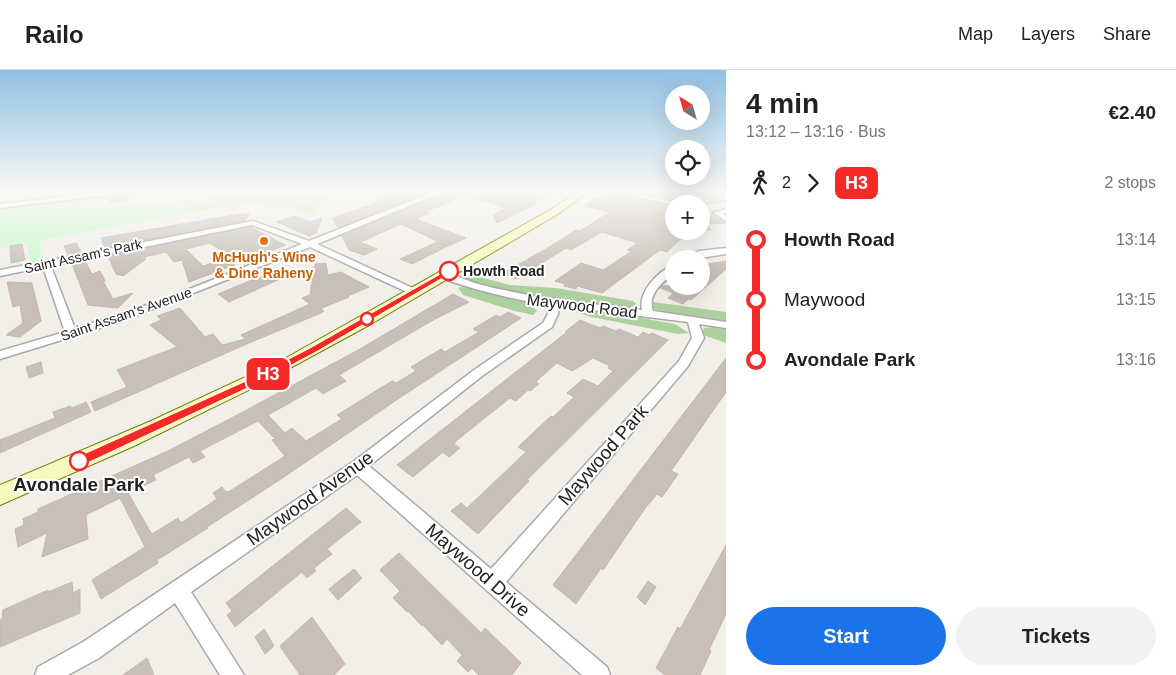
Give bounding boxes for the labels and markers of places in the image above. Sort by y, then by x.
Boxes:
marker: McHugh's Wine & Dine Raheny [258,235,270,247]
place label: McHugh's Wine & Dine Raheny [212,249,316,281]
marker: Howth Road [439,261,459,281]
place label: Howth Road [463,263,545,279]
unlabelled marker [360,312,374,326]
marker: Avondale Park [69,451,89,471]
place label: Avondale Park [13,474,145,495]

